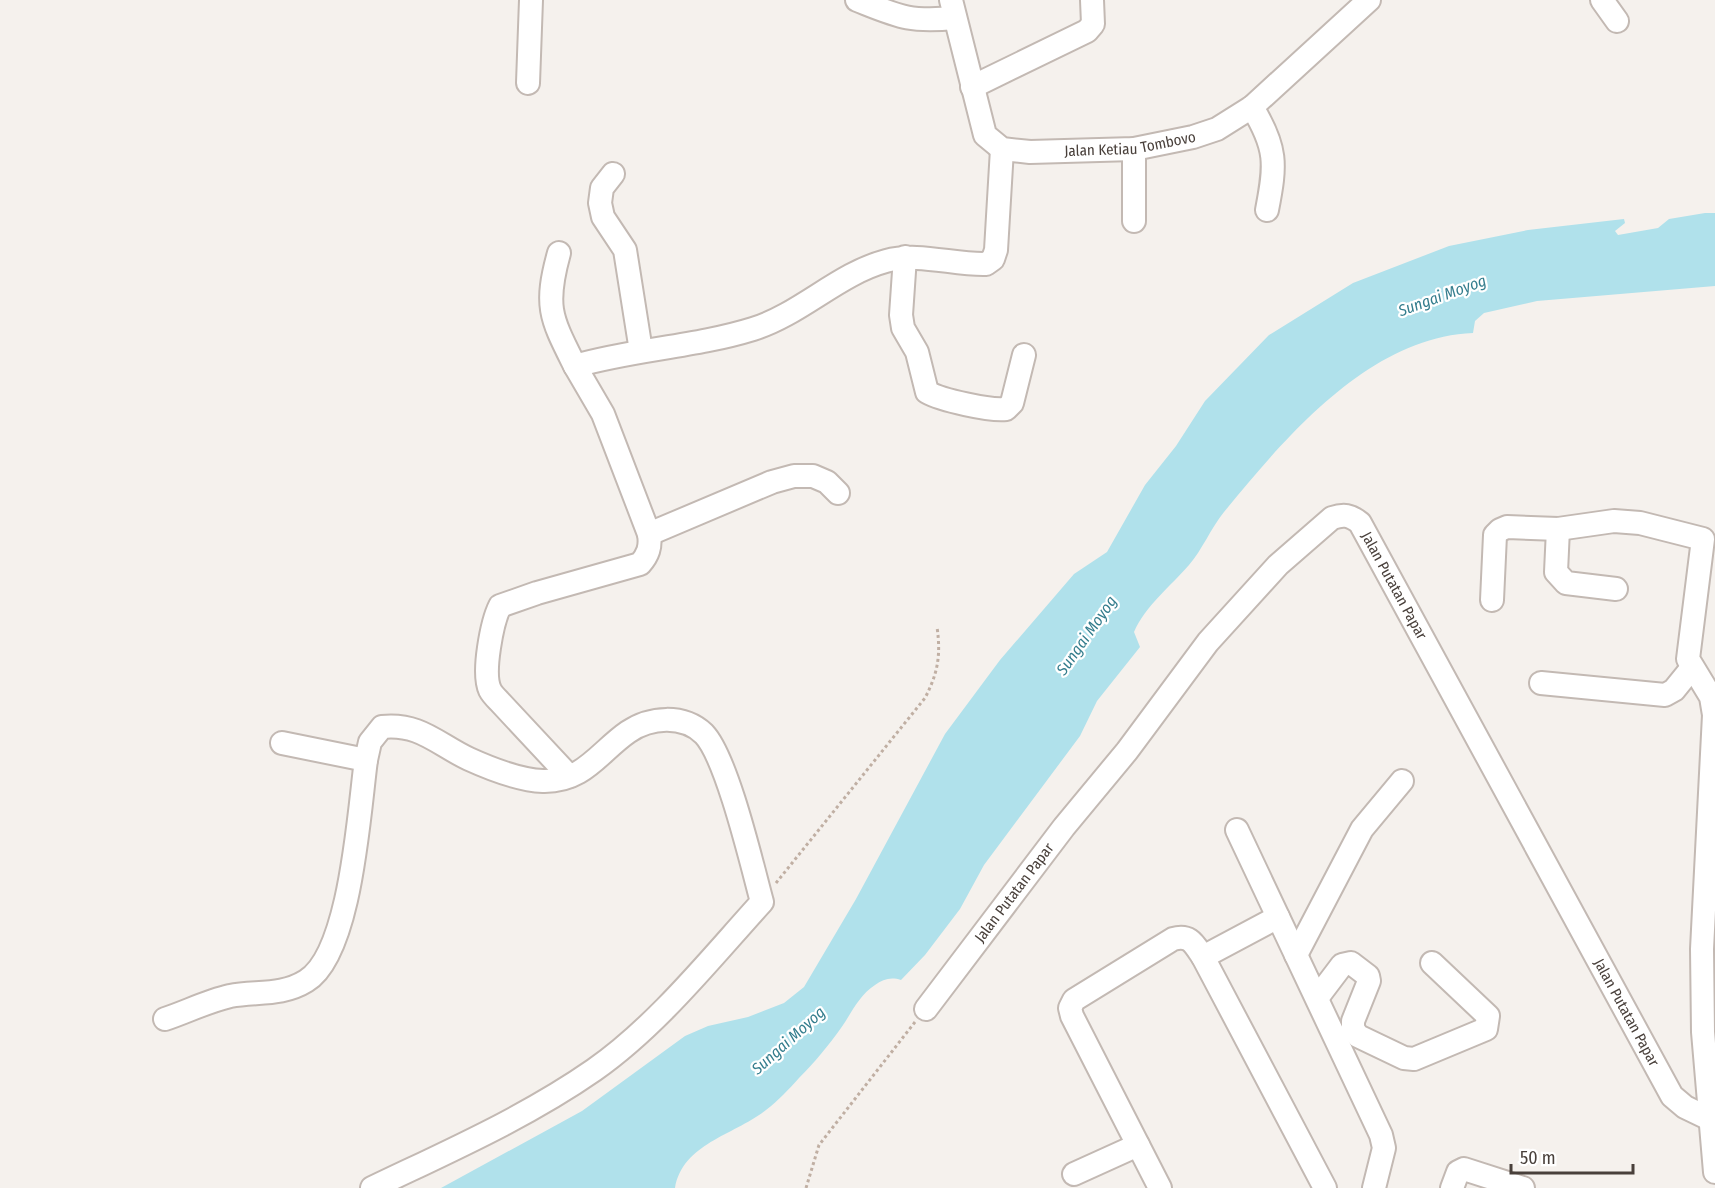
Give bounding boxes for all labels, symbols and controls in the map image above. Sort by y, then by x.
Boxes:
street label: Jalan Ketiau Tombovo [1064,128,1197,160]
water label: Sungai Moyog [1395,271,1489,321]
street label: Jalan Putatan Papar [1357,529,1431,643]
water label: Sungai Moyog [1052,592,1121,679]
street label: Jalan Putatan Papar [971,839,1058,946]
street label: Jalan Putatan Papar [1590,955,1663,1070]
water label: Sungai Moyog [747,1002,829,1079]
scale bar [1511,1137,1632,1175]
text: 50 m [1520,1147,1556,1169]

